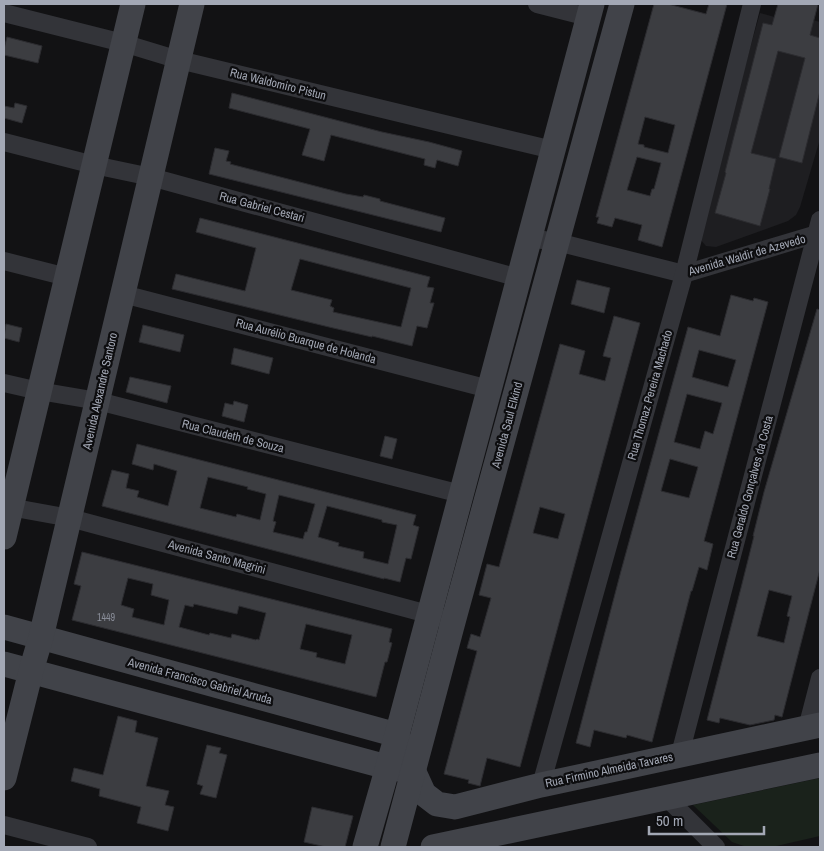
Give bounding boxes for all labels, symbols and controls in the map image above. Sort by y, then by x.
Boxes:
street label: Rua Waldomiro Pistun [228,64,328,104]
street label: Rua Gabriel Cestari [218,188,306,226]
street label: Avenida Waldir de Azevedo [686,231,807,280]
street label: Rua Aurélio Buarque de Holanda [234,315,378,368]
street label: Rua Thomaz Pereira Machado [624,328,676,462]
street label: Avenida Alexandre Santoro [79,331,121,452]
street label: Avenida Saul Elkind [488,380,526,471]
street label: Rua Geraldo Gonçalves da Costa [723,413,777,560]
street label: Rua Claudeth de Souza [180,416,286,457]
street label: Avenida Santo Magrini [165,536,268,578]
house number: 1449 [97,611,116,624]
street label: Avenida Francisco Gabriel Arruda [125,654,274,708]
street label: Rua Firmino Almeida Tavares [544,749,674,791]
scale bar [649,804,764,836]
text: 50 m [656,810,683,831]

